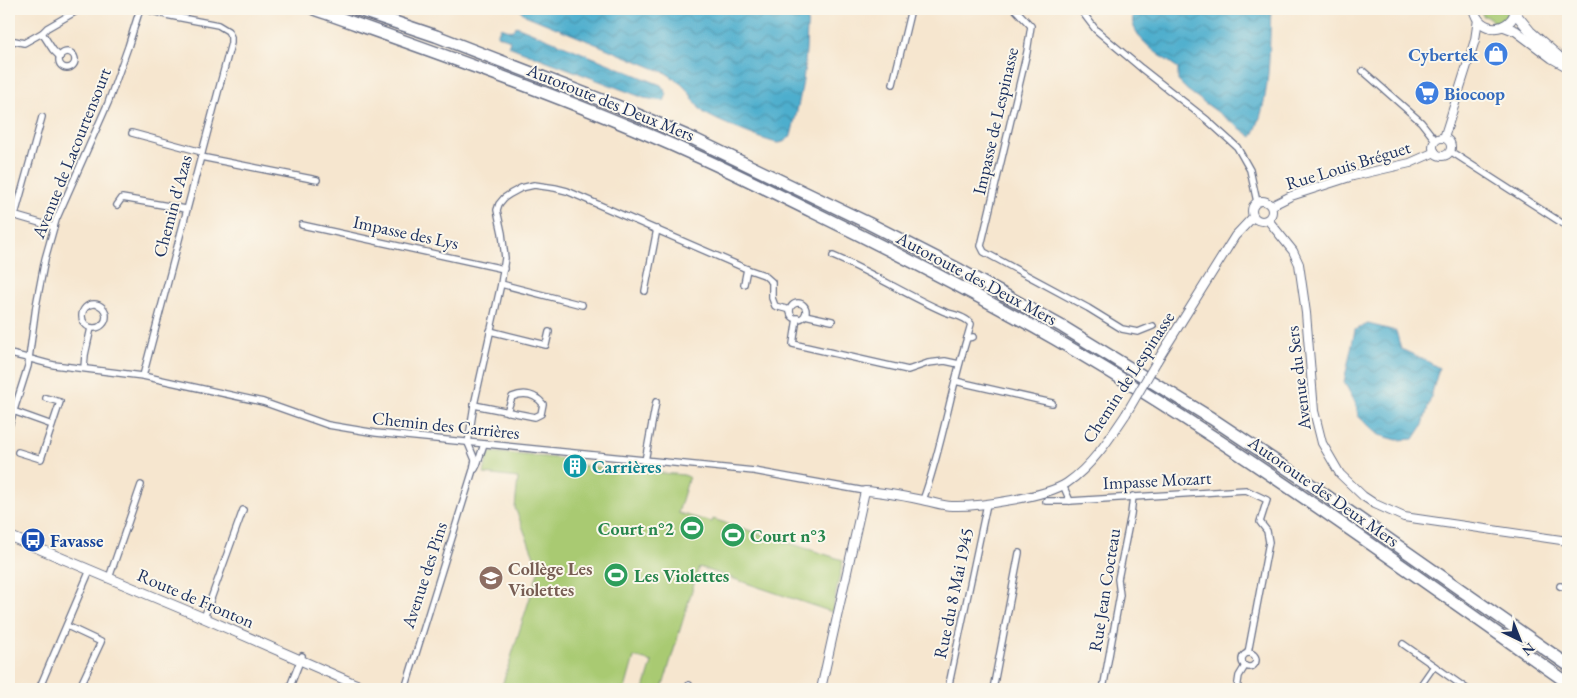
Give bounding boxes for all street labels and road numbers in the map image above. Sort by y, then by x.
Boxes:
street label: Impasse de Lespinasse [967,45,1023,197]
street label: Autoroute des Deux Mers [523,57,698,146]
street label: Avenue de Lacourtensourt [26,64,116,243]
street label: Rue Louis Bréguet [1283,135,1413,195]
street label: Chemin d'Azas [147,152,197,260]
street label: Impasse des Lys [351,210,461,254]
street label: Autoroute des Deux Mers [892,225,1062,330]
street label: Chemin de Lespinasse [1077,307,1179,447]
street label: Avenue du Sers [1280,324,1316,432]
street label: Chemin des Carrières [371,406,521,444]
street label: Autoroute des Deux Mers [1243,430,1404,552]
street label: Impasse Mozart [1102,466,1212,494]
street label: Avenue des Pins [396,519,452,632]
street label: Rue du 8 Mai 1945 [928,526,978,660]
street label: Rue Jean Cocteau [1083,526,1125,653]
street label: Route de Fronton [134,563,258,633]

